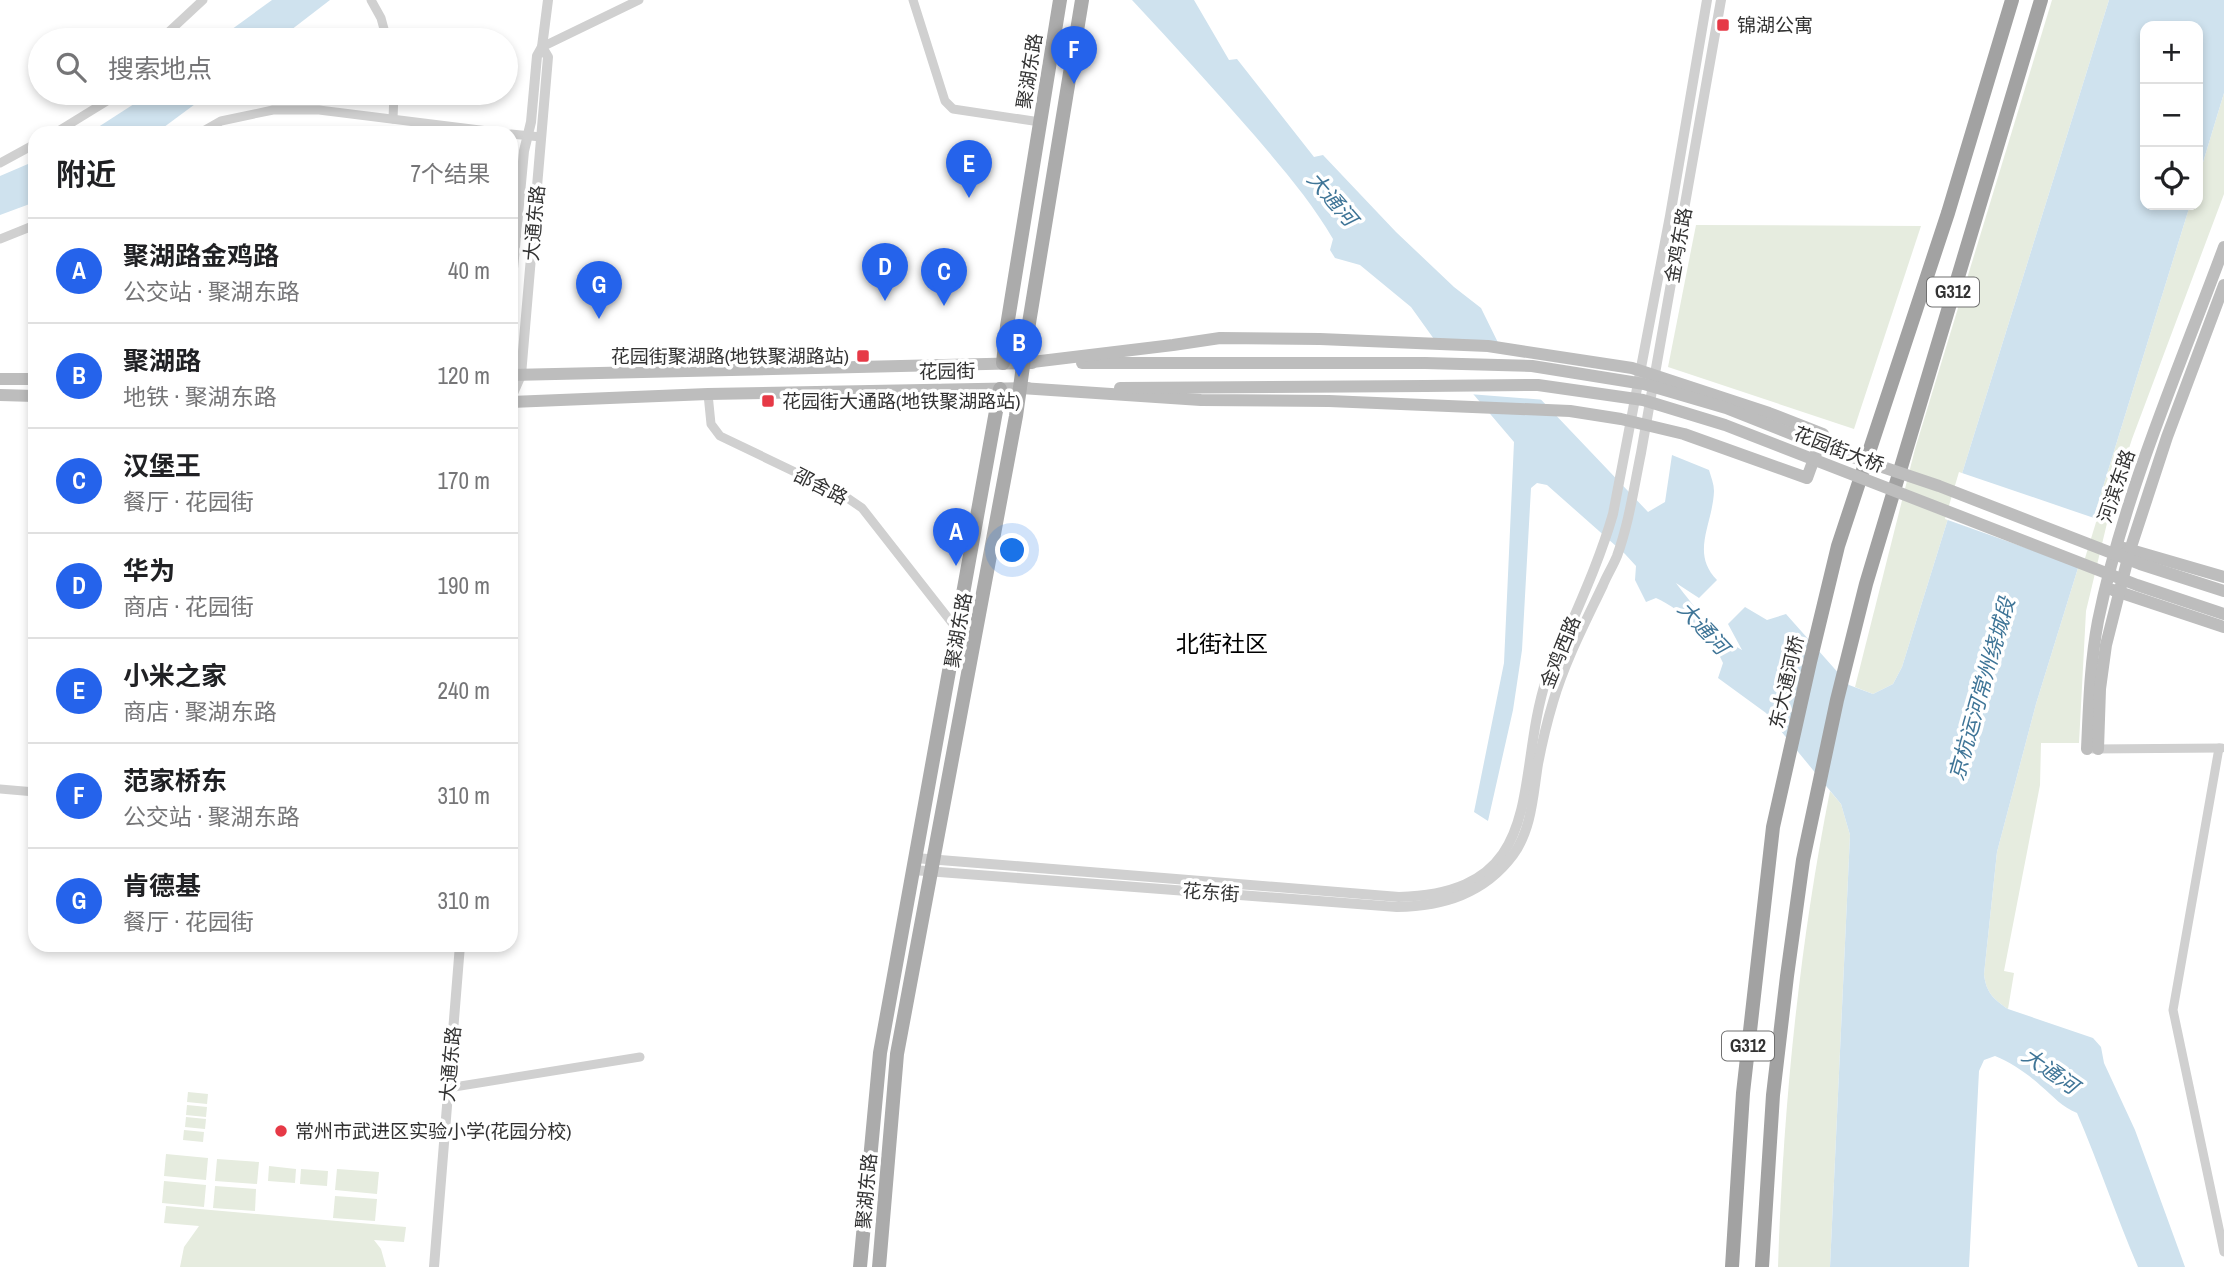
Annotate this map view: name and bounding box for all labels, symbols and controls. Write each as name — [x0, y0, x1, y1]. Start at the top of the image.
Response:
place label: 锦湖公寓 — [1737, 12, 1813, 38]
marker: 锦湖公寓 — [1715, 17, 1731, 33]
map controls — [2140, 21, 2203, 210]
button: + — [2140, 21, 2203, 84]
pin: F — [1051, 26, 1097, 84]
search box — [28, 28, 518, 105]
street label: 聚湖东路 — [1010, 31, 1048, 111]
icon: search — [52, 48, 90, 86]
text: 搜索地点 — [108, 51, 212, 86]
button: − — [2140, 84, 2203, 147]
pin: E — [946, 140, 992, 198]
button: locate — [2140, 147, 2203, 210]
text: 附近 — [56, 154, 116, 194]
text: 7个结果 — [411, 158, 490, 189]
water label: 大通河 — [1301, 165, 1367, 235]
street label: 大通东路 — [518, 184, 550, 262]
street label: 金鸡东路 — [1659, 205, 1697, 285]
text: 聚湖路金鸡路 — [123, 238, 279, 273]
pin: D — [862, 243, 908, 301]
pin: C — [921, 248, 967, 306]
text: A — [72, 255, 86, 286]
text: 40 m — [448, 255, 490, 286]
pin: G — [576, 261, 622, 319]
text: 公交站 · 聚湖东路 — [123, 276, 300, 307]
road number: G312 — [1927, 278, 1979, 306]
pin: B — [996, 319, 1042, 377]
text: 聚湖路 — [123, 343, 201, 378]
place label: 花园街聚湖路(地铁聚湖路站) — [611, 343, 849, 369]
marker: 花园街聚湖路(地铁聚湖路站) — [855, 348, 871, 364]
street label: 花园街 — [918, 358, 976, 384]
text: B — [72, 360, 86, 391]
text: 120 m — [438, 360, 490, 391]
text: 地铁 · 聚湖东路 — [123, 381, 277, 412]
place label: 花园街大通路(地铁聚湖路站) — [782, 388, 1020, 414]
marker: 花园街大通路(地铁聚湖路站) — [760, 393, 776, 409]
street label: 花园街大桥 — [1790, 420, 1888, 478]
street label: 河滨东路 — [2091, 446, 2141, 526]
text: 汉堡王 — [123, 448, 201, 483]
street label: 邵舍路 — [790, 461, 852, 511]
text: C — [72, 465, 86, 496]
text: 170 m — [438, 465, 490, 496]
text: 餐厅 · 花园街 — [123, 486, 254, 517]
pin: A — [933, 508, 979, 566]
your location — [995, 533, 1029, 567]
text: 华为 — [123, 553, 175, 588]
text: D — [72, 570, 86, 601]
text: 190 m — [438, 570, 490, 601]
street label: 聚湖东路 — [939, 590, 977, 670]
text: 商店 · 花园街 — [123, 591, 254, 622]
water label: 京杭运河常州绕城段 — [1942, 592, 2022, 784]
water label: 大通河 — [1671, 595, 1738, 664]
street label: 金鸡西路 — [1534, 612, 1586, 692]
district label: 北街社区 — [1176, 628, 1268, 659]
street label: 东大通河桥 — [1763, 633, 1809, 731]
text: 小米之家 — [123, 658, 227, 693]
text: E — [73, 675, 85, 706]
text: 240 m — [438, 675, 490, 706]
text: 商店 · 聚湖东路 — [123, 696, 277, 727]
text: 范家桥东 — [123, 763, 227, 798]
text: F — [73, 780, 85, 811]
text: 310 m — [438, 780, 490, 811]
text: 公交站 · 聚湖东路 — [123, 801, 300, 832]
text: 肯德基 — [123, 868, 201, 903]
street label: 花东街 — [1182, 877, 1240, 907]
text: G — [72, 885, 86, 916]
text: 310 m — [438, 885, 490, 916]
text: 餐厅 · 花园街 — [123, 906, 254, 937]
street label: 大通东路 — [434, 1025, 466, 1103]
road number: G312 — [1722, 1031, 1774, 1060]
water label: 大通河 — [2016, 1041, 2088, 1103]
place label: 常州市武进区实验小学(花园分校) — [295, 1118, 571, 1144]
marker: 常州市武进区实验小学(花园分校) — [273, 1123, 289, 1139]
street label: 聚湖东路 — [850, 1152, 882, 1230]

